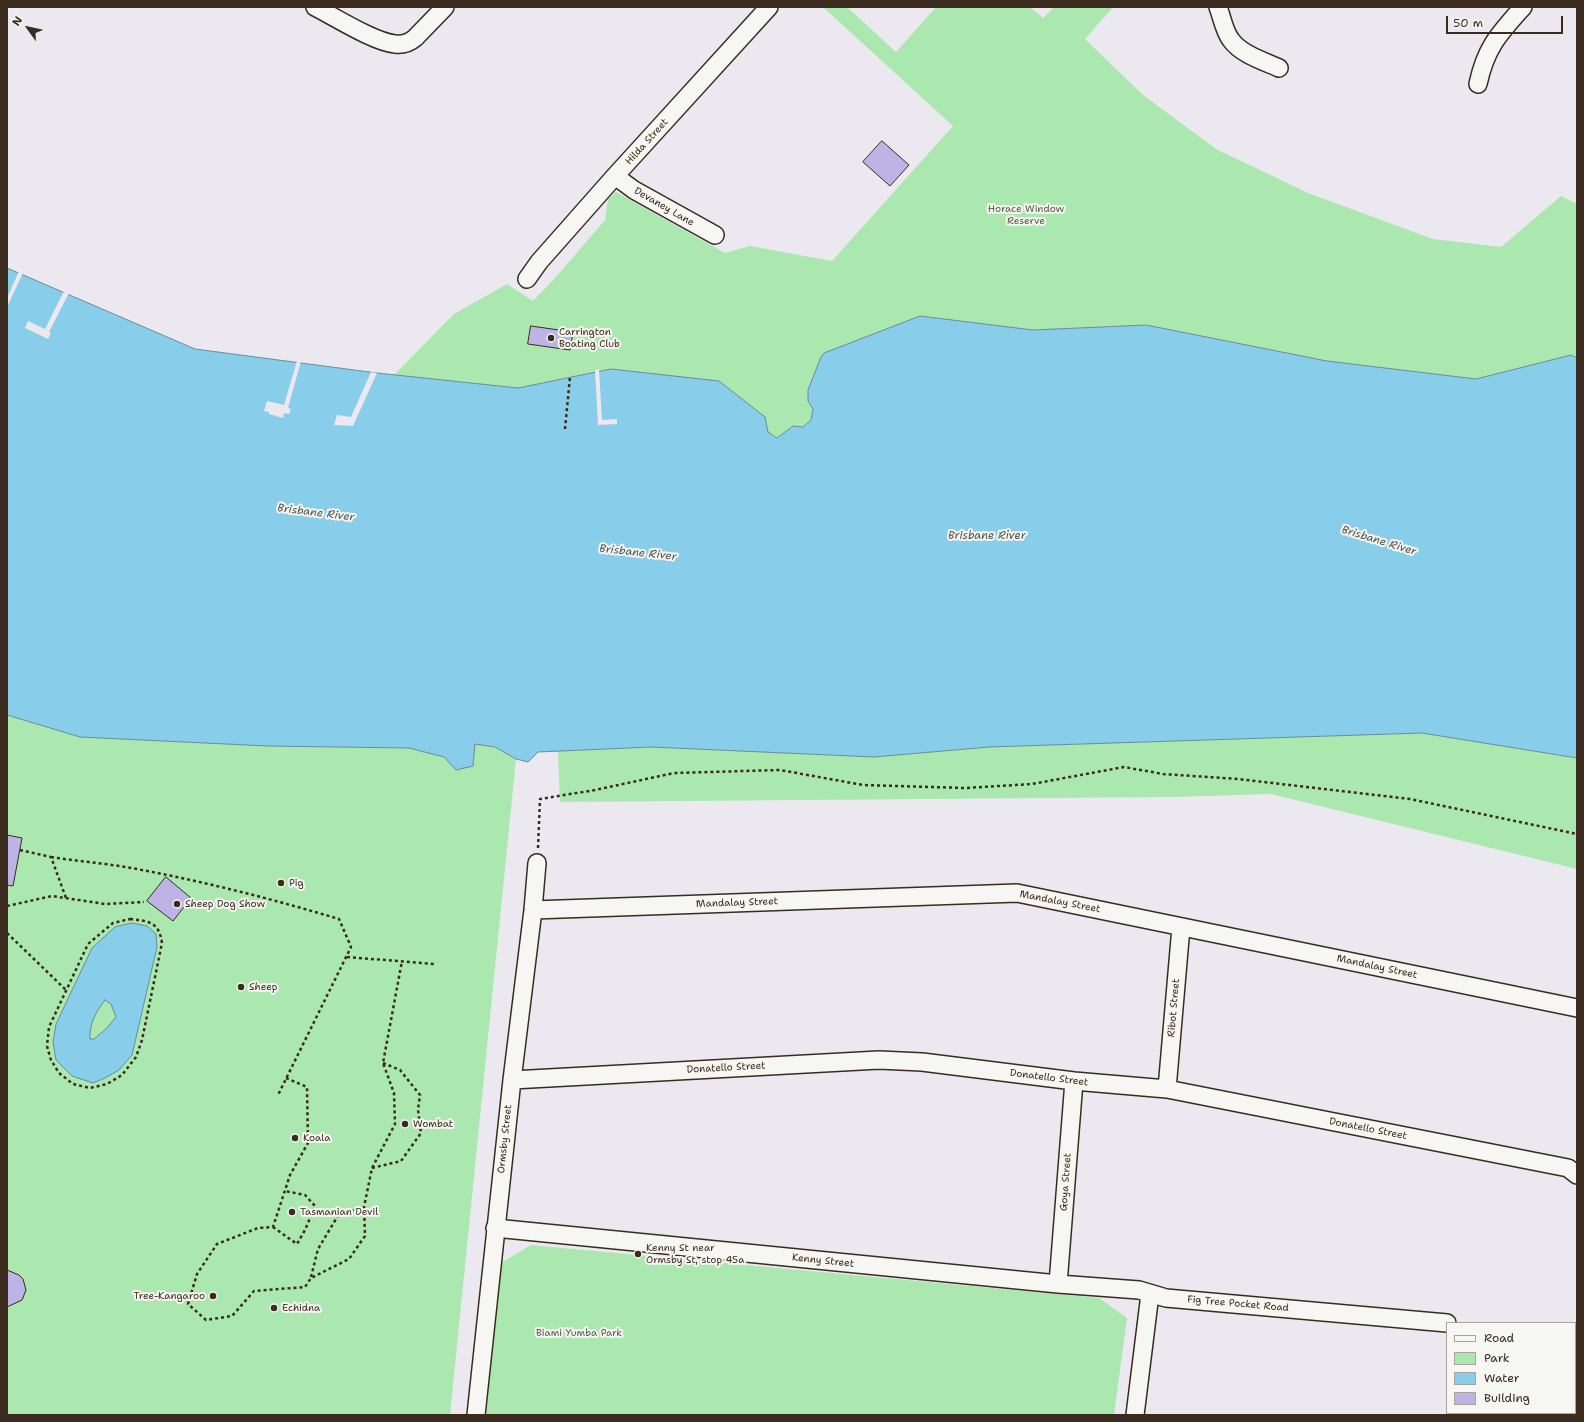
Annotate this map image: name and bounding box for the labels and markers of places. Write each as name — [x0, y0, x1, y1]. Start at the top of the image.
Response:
place label: Carrington Boating Club — [559, 326, 620, 350]
marker: Carrington Boating Club — [546, 333, 556, 343]
place label: Pig — [289, 877, 304, 889]
marker: Pig — [276, 878, 286, 888]
place label: Sheep Dog Show — [185, 898, 265, 910]
marker: Sheep Dog Show — [172, 899, 182, 909]
place label: Sheep — [249, 981, 277, 993]
marker: Sheep — [236, 982, 246, 992]
place label: Wombat — [413, 1118, 453, 1130]
marker: Wombat — [400, 1119, 410, 1129]
place label: Koala — [303, 1132, 330, 1144]
marker: Koala — [290, 1133, 300, 1143]
place label: Tasmanian Devil — [300, 1206, 378, 1218]
marker: Tasmanian Devil — [287, 1207, 297, 1217]
place label: Kenny St near Ormsby St, stop 45a — [646, 1242, 744, 1266]
marker: Kenny St near Ormsby St, stop 45a — [633, 1249, 643, 1259]
place label: Tree-Kangaroo — [133, 1290, 205, 1302]
marker: Tree-Kangaroo — [208, 1291, 218, 1301]
place label: Echidna — [282, 1302, 320, 1314]
marker: Echidna — [269, 1303, 279, 1313]

